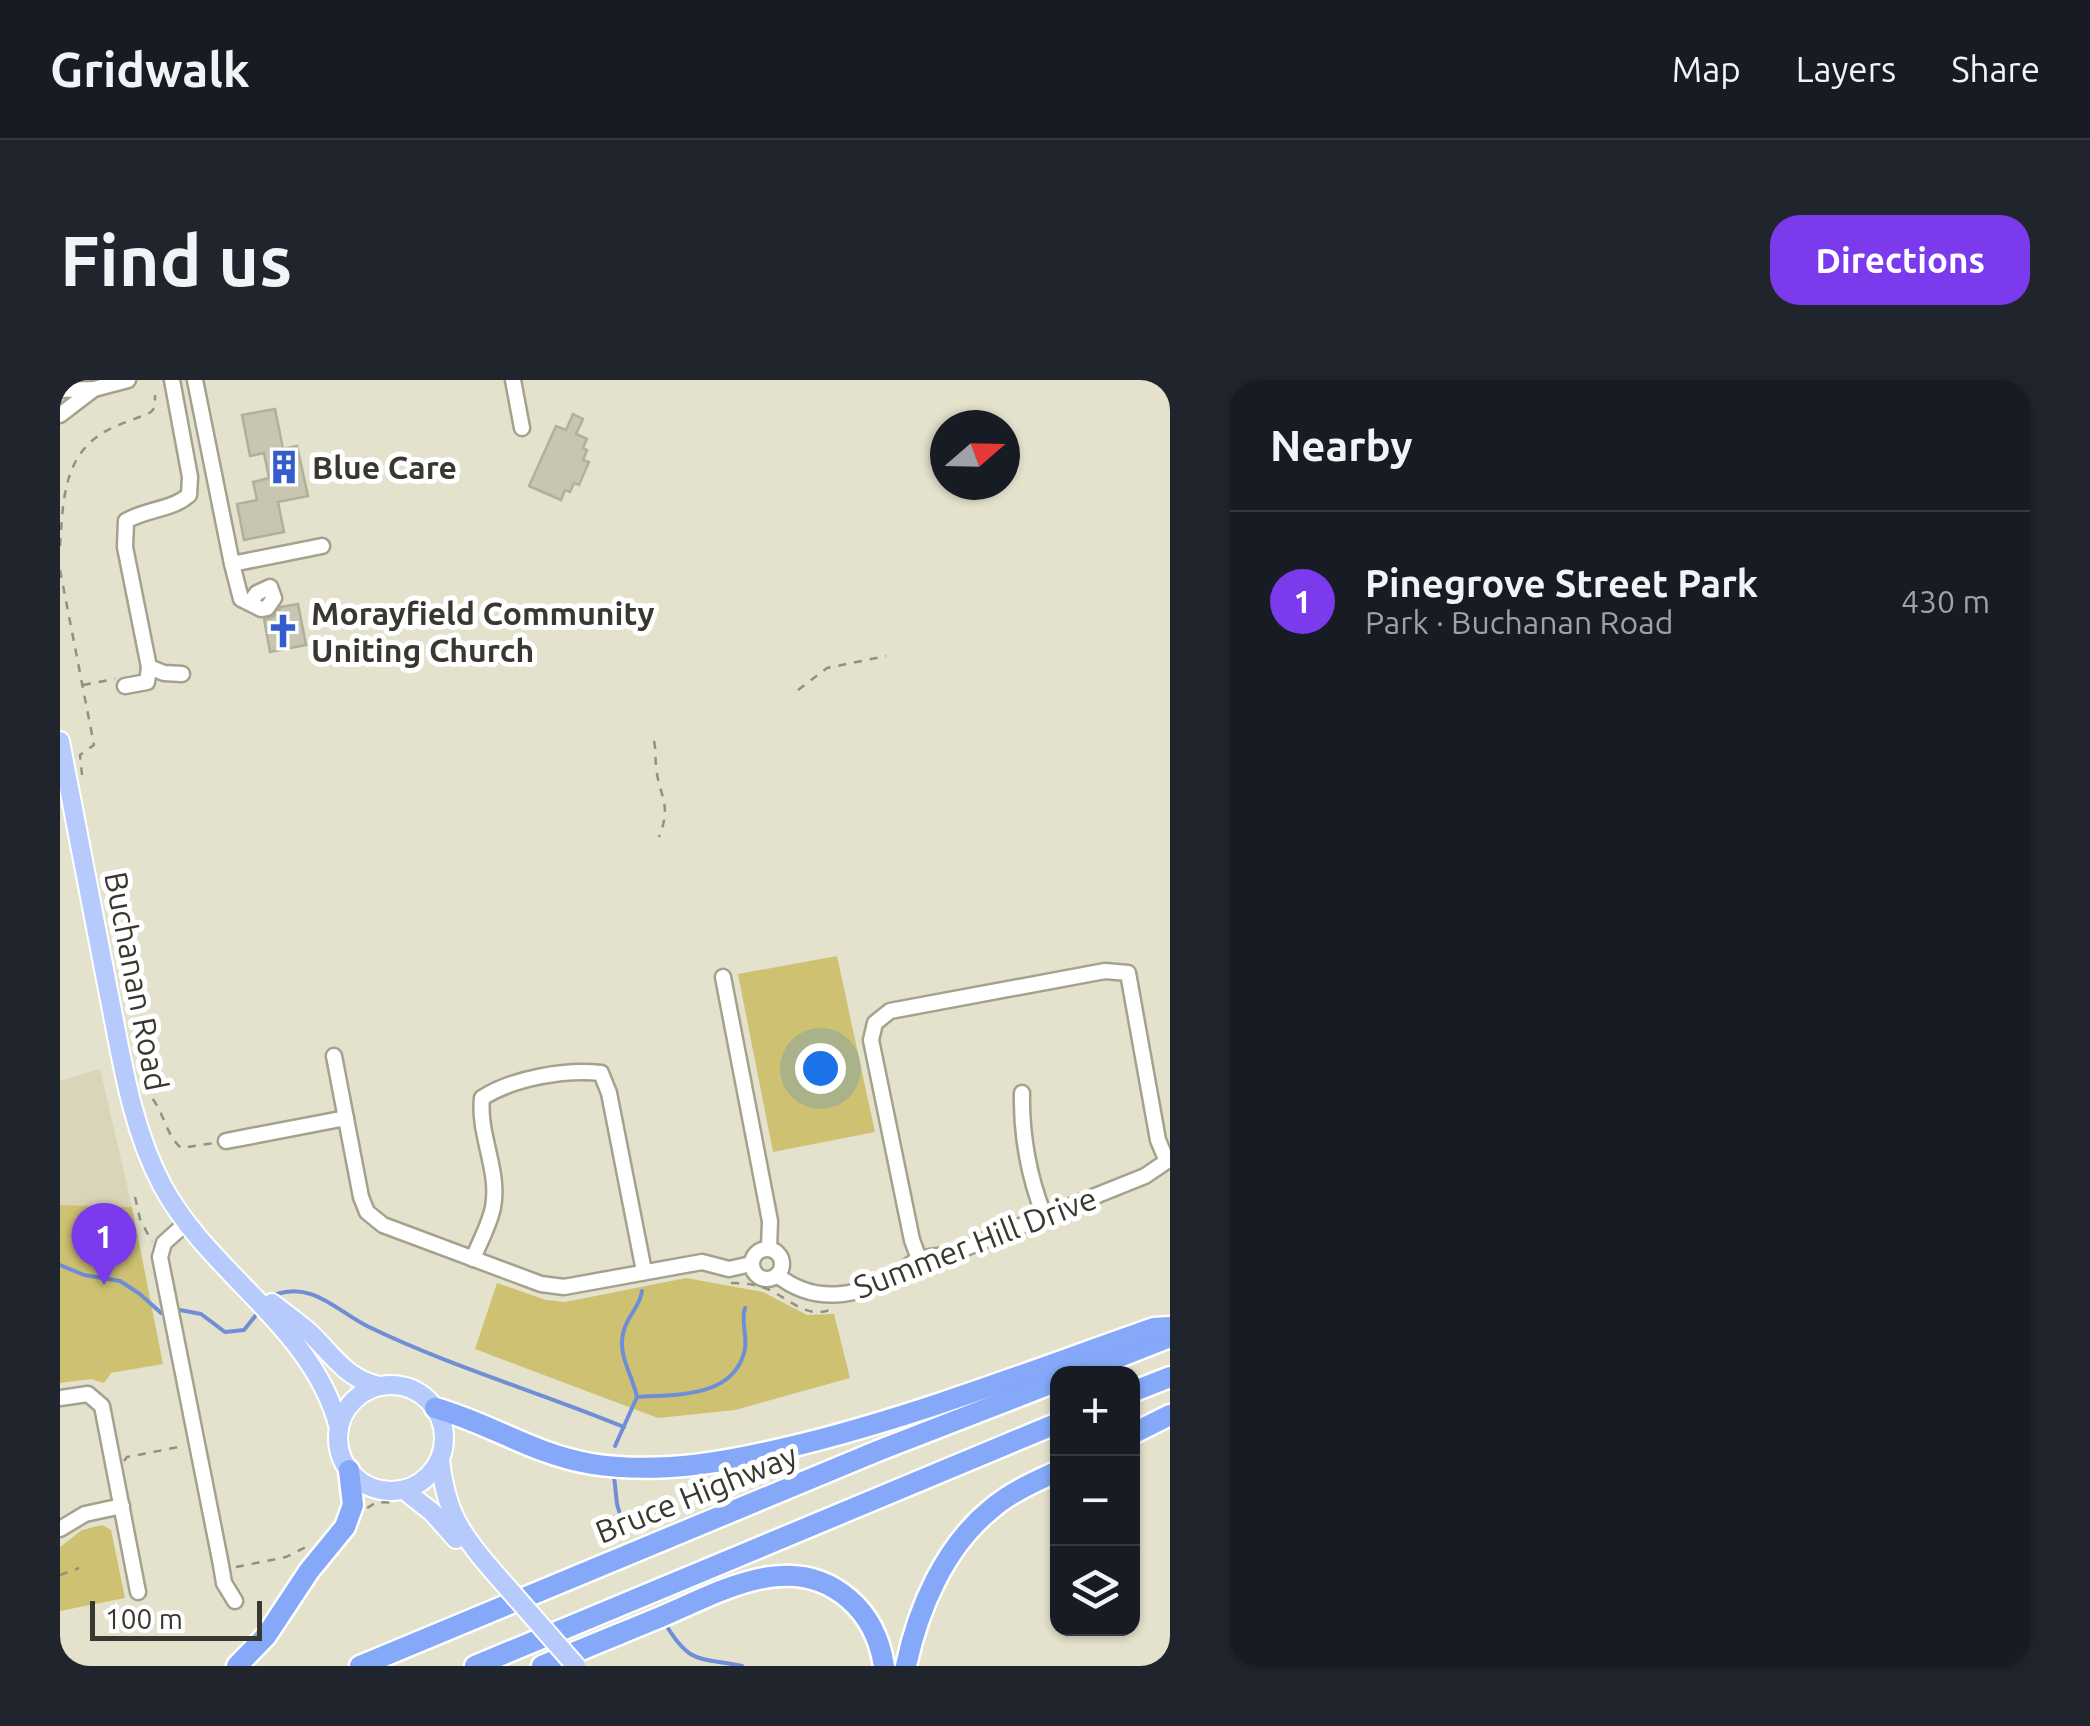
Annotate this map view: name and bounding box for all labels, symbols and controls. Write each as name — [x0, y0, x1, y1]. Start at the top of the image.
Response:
text: Gridwalk — [50, 42, 250, 96]
text: Map — [1672, 49, 1741, 89]
text: Layers — [1796, 49, 1896, 89]
text: Share — [1951, 49, 2040, 89]
button: Directions — [1770, 215, 2030, 305]
text: Find us — [60, 221, 292, 299]
north arrow — [930, 410, 1020, 500]
text: Nearby — [1270, 422, 1413, 469]
building icon: Blue Care — [265, 448, 303, 486]
place label: Blue Care — [312, 449, 457, 485]
text: Pinegrove Street Park — [1365, 562, 1758, 604]
text: 1 — [1293, 583, 1312, 619]
text: 430 m — [1901, 583, 1990, 619]
place label: Morayfield Community Uniting Church — [311, 595, 655, 668]
text: Park · Buchanan Road — [1365, 604, 1673, 640]
church icon: Morayfield Community Uniting Church — [264, 612, 302, 650]
street label: Buchanan Road — [98, 868, 176, 1094]
your location — [795, 1043, 846, 1094]
street label: Summer Hill Drive — [848, 1179, 1102, 1305]
pin: 1 — [72, 1202, 136, 1285]
map controls — [1050, 1366, 1140, 1636]
button: + — [1050, 1366, 1140, 1456]
street label: Bruce Highway — [590, 1436, 802, 1550]
button: − — [1050, 1456, 1140, 1546]
button: layers — [1050, 1546, 1140, 1636]
scale bar — [90, 1596, 262, 1640]
text: 100 m — [105, 1603, 183, 1634]

